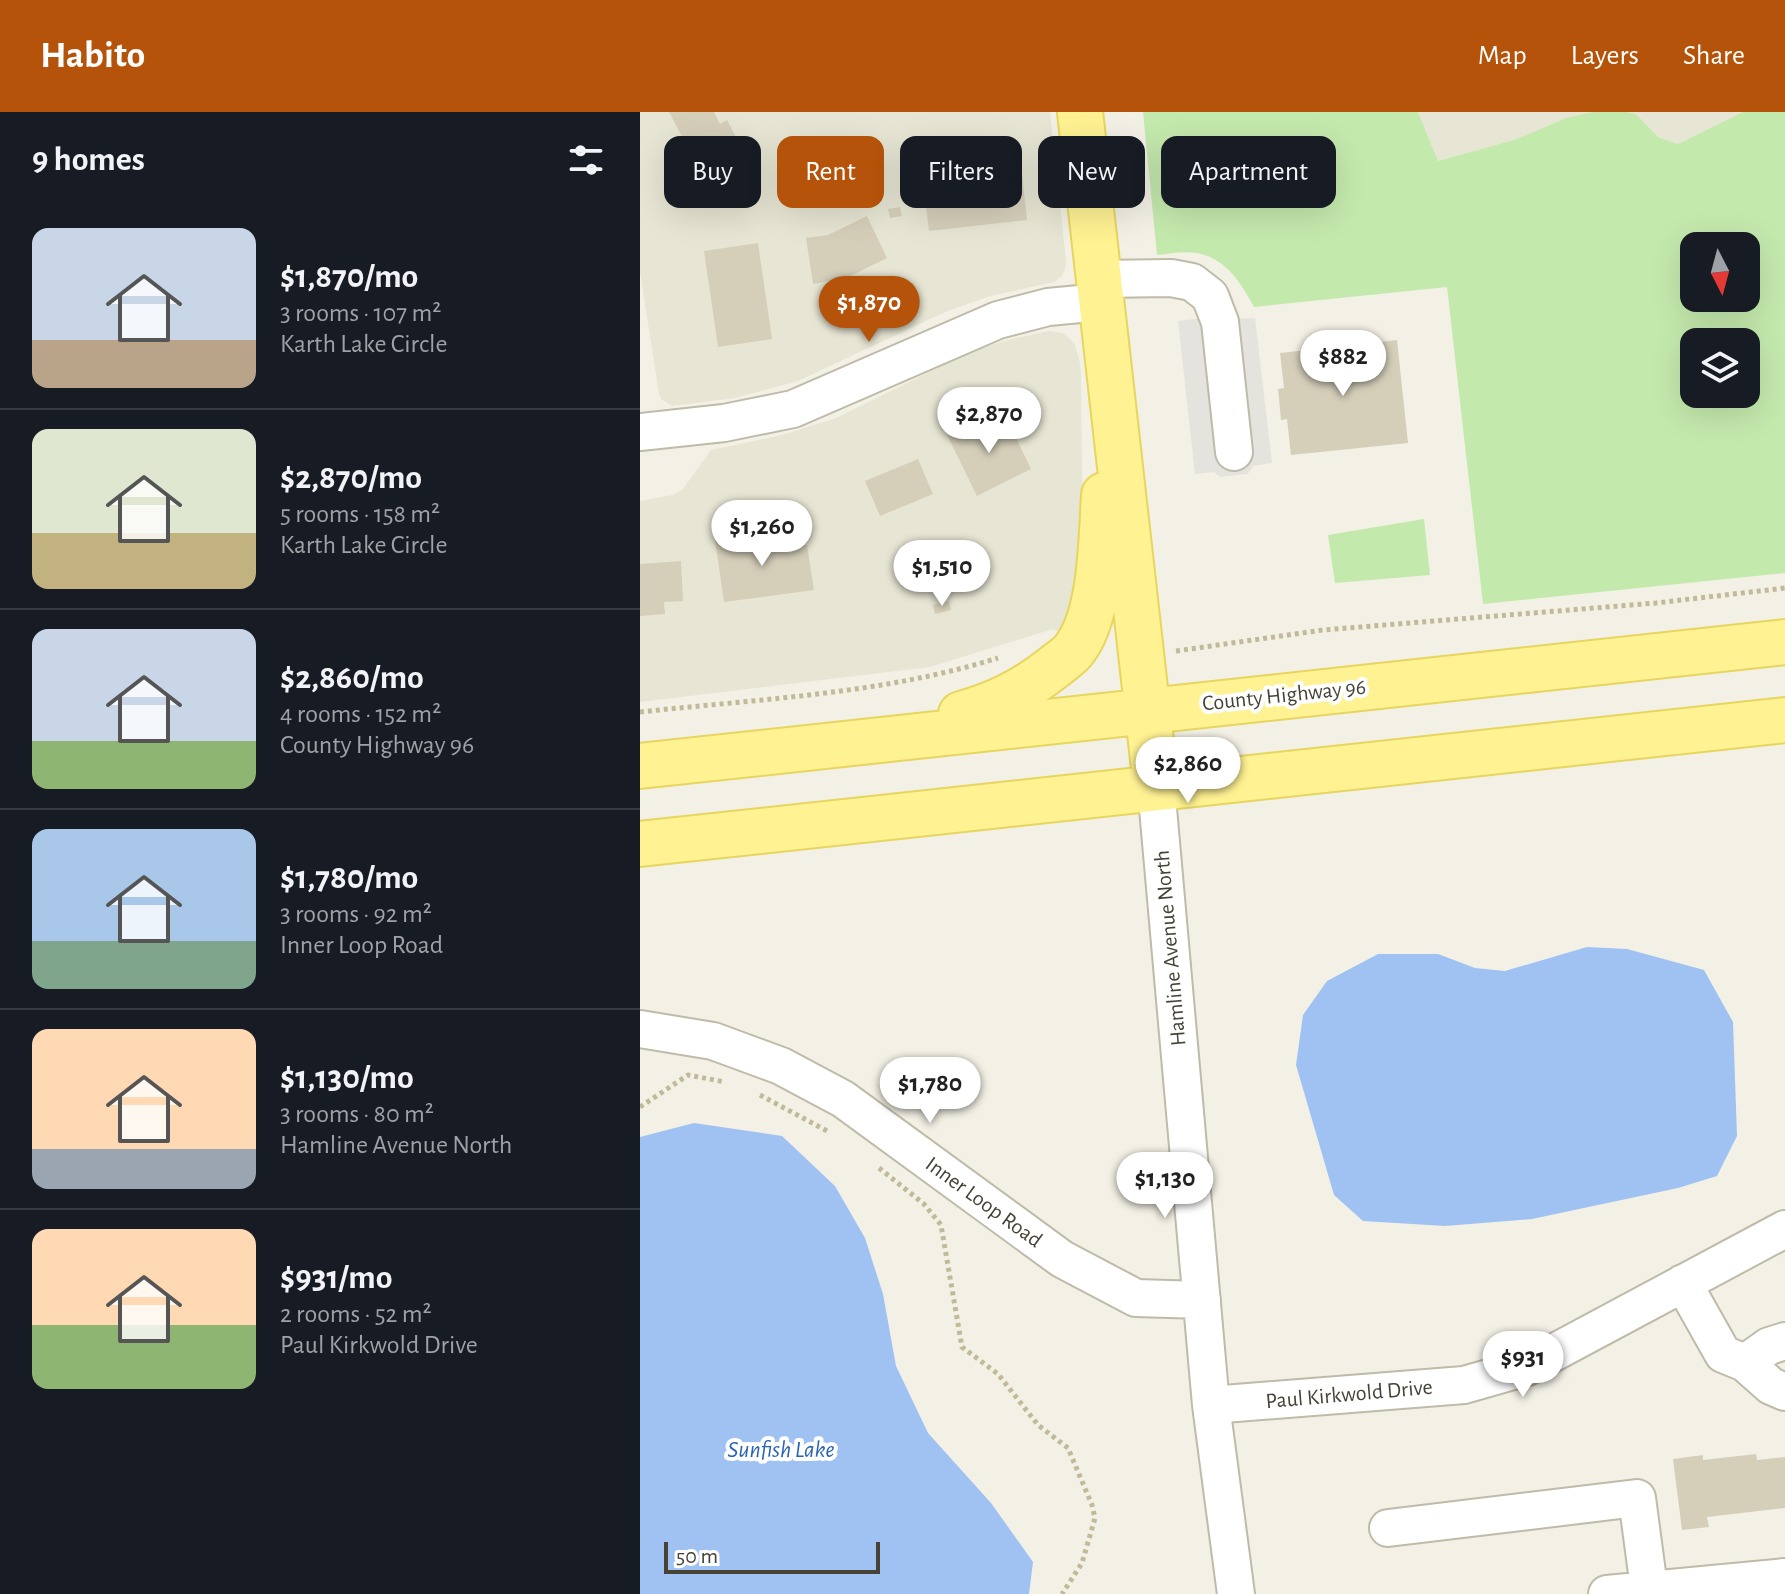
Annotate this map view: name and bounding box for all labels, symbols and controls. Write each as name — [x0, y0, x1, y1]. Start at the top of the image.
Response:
text: Habito — [40, 37, 145, 75]
text: Map — [1478, 42, 1527, 70]
text: Layers — [1571, 42, 1639, 70]
text: Share — [1683, 42, 1745, 70]
chip: Buy — [664, 136, 761, 208]
chip: Rent — [777, 136, 884, 208]
chip: Filters — [900, 136, 1022, 208]
chip: New — [1038, 136, 1145, 208]
chip: Apartment — [1161, 136, 1336, 208]
icon: filters — [564, 138, 608, 182]
text: 9 homes — [32, 143, 145, 177]
north arrow — [1680, 232, 1760, 312]
map controls — [1680, 232, 1760, 408]
icon: home — [96, 260, 192, 356]
text: $1,870/mo — [280, 260, 418, 294]
pin: $1,870 — [804, 276, 934, 344]
text: $1,870 — [837, 289, 901, 315]
text: 3 rooms · 107 m² — [280, 300, 441, 326]
button: layers — [1680, 328, 1760, 408]
pin: $882 — [1296, 330, 1390, 398]
text: Karth Lake Circle — [280, 331, 447, 357]
text: $882 — [1318, 343, 1368, 369]
pin: $2,870 — [924, 387, 1054, 455]
text: $2,870 — [955, 400, 1023, 426]
icon: home — [96, 461, 192, 557]
text: $2,870/mo — [280, 461, 422, 495]
pin: $1,260 — [697, 500, 827, 568]
text: 5 rooms · 158 m² — [280, 501, 440, 527]
text: $1,260 — [729, 513, 795, 539]
text: Karth Lake Circle — [280, 532, 447, 558]
pin: $1,510 — [877, 540, 1007, 608]
text: $1,510 — [911, 553, 973, 579]
icon: home — [96, 661, 192, 757]
text: $2,860/mo — [280, 661, 424, 695]
street label: County Highway 96 — [1201, 675, 1367, 715]
text: 4 rooms · 152 m² — [280, 701, 441, 727]
text: County Highway 96 — [280, 732, 474, 758]
pin: $2,860 — [1123, 737, 1253, 805]
text: $2,860 — [1154, 750, 1222, 776]
street label: Hamline Avenue North — [1150, 849, 1190, 1047]
icon: home — [96, 861, 192, 957]
text: $1,780/mo — [280, 861, 418, 895]
text: 3 rooms · 92 m² — [280, 901, 432, 927]
text: Inner Loop Road — [280, 932, 443, 958]
pin: $1,780 — [865, 1057, 995, 1125]
icon: home — [96, 1061, 192, 1157]
text: $1,130/mo — [280, 1061, 414, 1095]
text: $1,780 — [898, 1070, 962, 1096]
text: 3 rooms · 80 m² — [280, 1101, 434, 1127]
text: Hamline Avenue North — [280, 1132, 512, 1158]
pin: $1,130 — [1100, 1152, 1230, 1220]
street label: Inner Loop Road — [922, 1153, 1046, 1251]
text: $1,130 — [1134, 1165, 1196, 1191]
icon: home — [96, 1261, 192, 1357]
text: $931/mo — [280, 1261, 393, 1295]
text: 2 rooms · 52 m² — [280, 1301, 432, 1327]
pin: $931 — [1476, 1331, 1570, 1399]
text: Paul Kirkwold Drive — [280, 1332, 478, 1358]
text: $931 — [1501, 1344, 1545, 1370]
street label: Paul Kirkwold Drive — [1265, 1376, 1433, 1412]
water label: Sunfish Lake — [727, 1438, 835, 1462]
scale bar — [664, 1538, 880, 1574]
text: 50 m — [676, 1545, 718, 1567]

